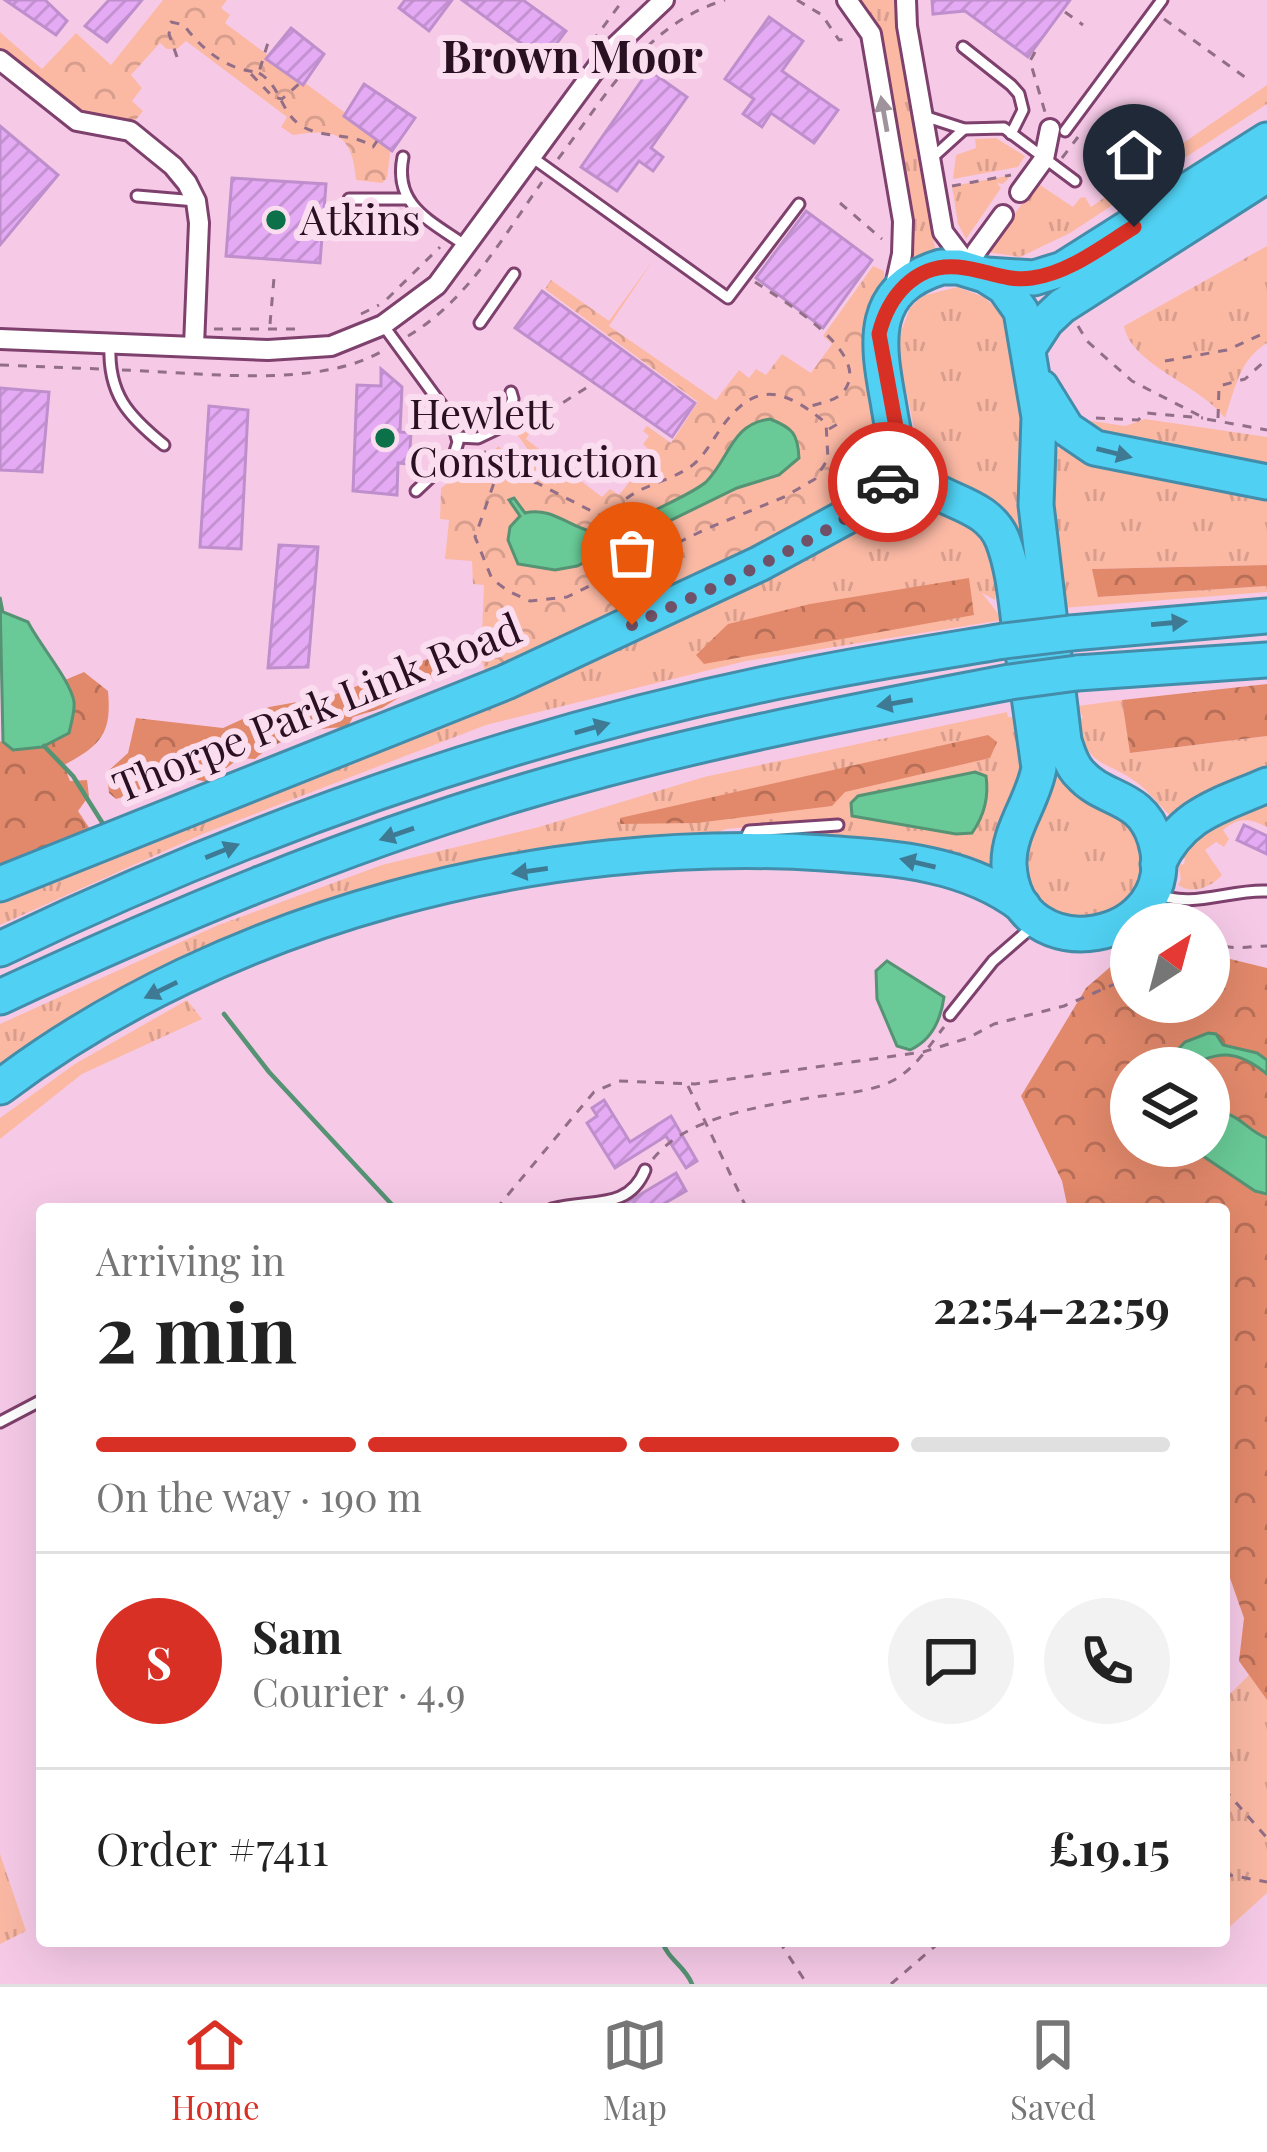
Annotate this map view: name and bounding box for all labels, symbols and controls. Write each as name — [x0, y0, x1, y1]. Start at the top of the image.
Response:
district label: Brown Moor — [441, 24, 703, 84]
one-way arrow — [874, 95, 893, 133]
pin — [1083, 104, 1185, 227]
icon: home — [1101, 122, 1167, 188]
place label: Atkins — [299, 190, 421, 246]
marker: Atkins — [263, 207, 289, 233]
place label: Hewlett Construction — [409, 384, 658, 488]
courier — [828, 422, 948, 542]
marker: Hewlett Construction — [372, 425, 398, 451]
one-way arrow — [1095, 444, 1132, 463]
icon: car — [855, 449, 921, 515]
pin — [581, 502, 683, 625]
icon: bag — [599, 520, 665, 586]
street label: Thorpe Park Link Road — [104, 599, 528, 814]
one-way arrow — [1151, 613, 1188, 632]
one-way arrow — [876, 695, 914, 713]
one-way arrow — [574, 717, 611, 736]
one-way arrow — [379, 826, 415, 844]
one-way arrow — [205, 841, 241, 860]
one-way arrow — [898, 852, 936, 871]
one-way arrow — [511, 862, 548, 881]
north arrow — [1110, 903, 1230, 1023]
map controls — [1110, 903, 1230, 1167]
one-way arrow — [143, 980, 178, 1000]
button: layers — [1110, 1047, 1230, 1167]
text: Arriving in — [96, 1234, 285, 1286]
text: 22:54–22:59 — [933, 1275, 1170, 1335]
text: 2 min — [96, 1279, 297, 1383]
text: On the way · 190 m — [96, 1470, 422, 1522]
button: chat — [888, 1598, 1014, 1724]
button: phone — [1044, 1598, 1170, 1724]
text: Sam — [252, 1605, 342, 1665]
text: S — [146, 1631, 172, 1691]
text: Courier · 4.9 — [252, 1665, 466, 1717]
text: Order #7411 — [96, 1817, 329, 1877]
text: £19.15 — [1049, 1817, 1170, 1877]
tab: Home — [171, 2012, 260, 2128]
tab: Map — [602, 2012, 668, 2128]
tab: Saved — [1010, 2012, 1096, 2128]

